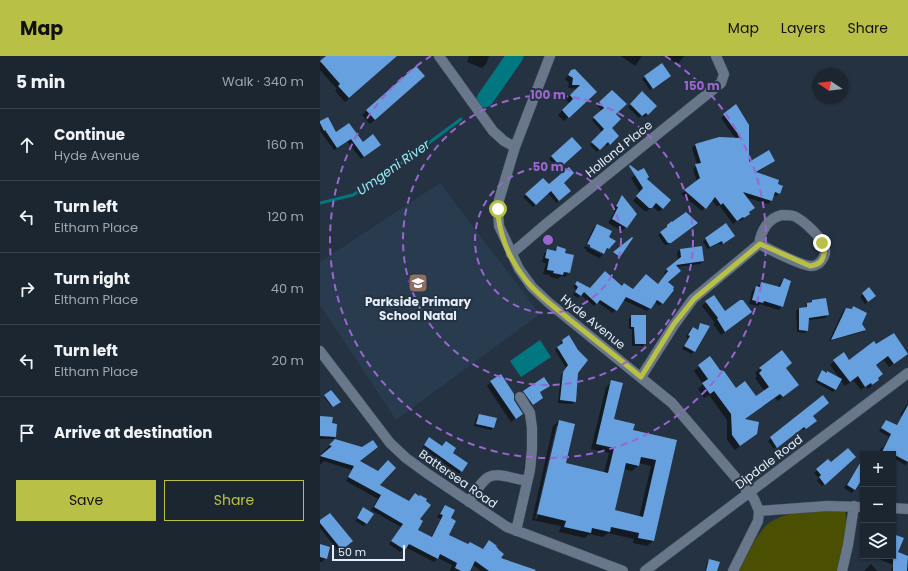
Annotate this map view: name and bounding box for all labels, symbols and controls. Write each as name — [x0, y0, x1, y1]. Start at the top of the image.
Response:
text: Map — [20, 15, 63, 42]
text: Map — [728, 18, 759, 38]
text: Layers — [781, 18, 825, 38]
text: Share — [847, 18, 888, 38]
north arrow — [812, 68, 848, 104]
text: 5 min — [16, 70, 65, 94]
text: Walk · 340 m — [222, 72, 304, 91]
text: 150 m — [684, 77, 720, 94]
text: 100 m — [530, 86, 566, 103]
street label: Holland Place — [582, 116, 656, 181]
text: Continue — [54, 124, 125, 145]
icon: ahead — [16, 134, 38, 156]
water label: Umgeni River — [353, 134, 435, 200]
text: 160 m — [267, 135, 304, 154]
text: Hyde Avenue — [54, 146, 139, 165]
text: 50 m — [533, 158, 564, 175]
text: Turn left — [54, 196, 118, 217]
route start — [489, 200, 507, 218]
icon: left — [16, 206, 38, 228]
text: 120 m — [267, 207, 304, 226]
text: Eltham Place — [54, 218, 138, 237]
centre of rings — [541, 233, 555, 247]
route end — [813, 234, 831, 252]
text: Turn right — [54, 268, 130, 289]
school or university icon: Parkside Primary School Natal — [407, 272, 429, 294]
icon: right — [16, 278, 38, 300]
text: 40 m — [271, 279, 304, 298]
text: Eltham Place — [54, 290, 138, 309]
street label: Hyde Avenue — [557, 290, 629, 353]
place label: Parkside Primary School Natal — [365, 293, 472, 324]
text: Turn left — [54, 340, 118, 361]
icon: left — [16, 350, 38, 372]
text: 20 m — [271, 351, 304, 370]
text: Eltham Place — [54, 362, 138, 381]
icon: arrive — [16, 422, 38, 444]
text: Arrive at destination — [54, 422, 212, 443]
street label: Dipdale Road — [731, 431, 806, 493]
street label: Battersea Road — [416, 445, 501, 512]
map controls — [860, 451, 896, 559]
button: + — [860, 451, 896, 487]
button: Save — [16, 480, 156, 521]
button: Share — [164, 480, 304, 521]
button: − — [860, 487, 896, 523]
button: layers — [860, 523, 896, 559]
scale bar — [332, 543, 405, 562]
text: 50 m — [338, 544, 366, 560]

